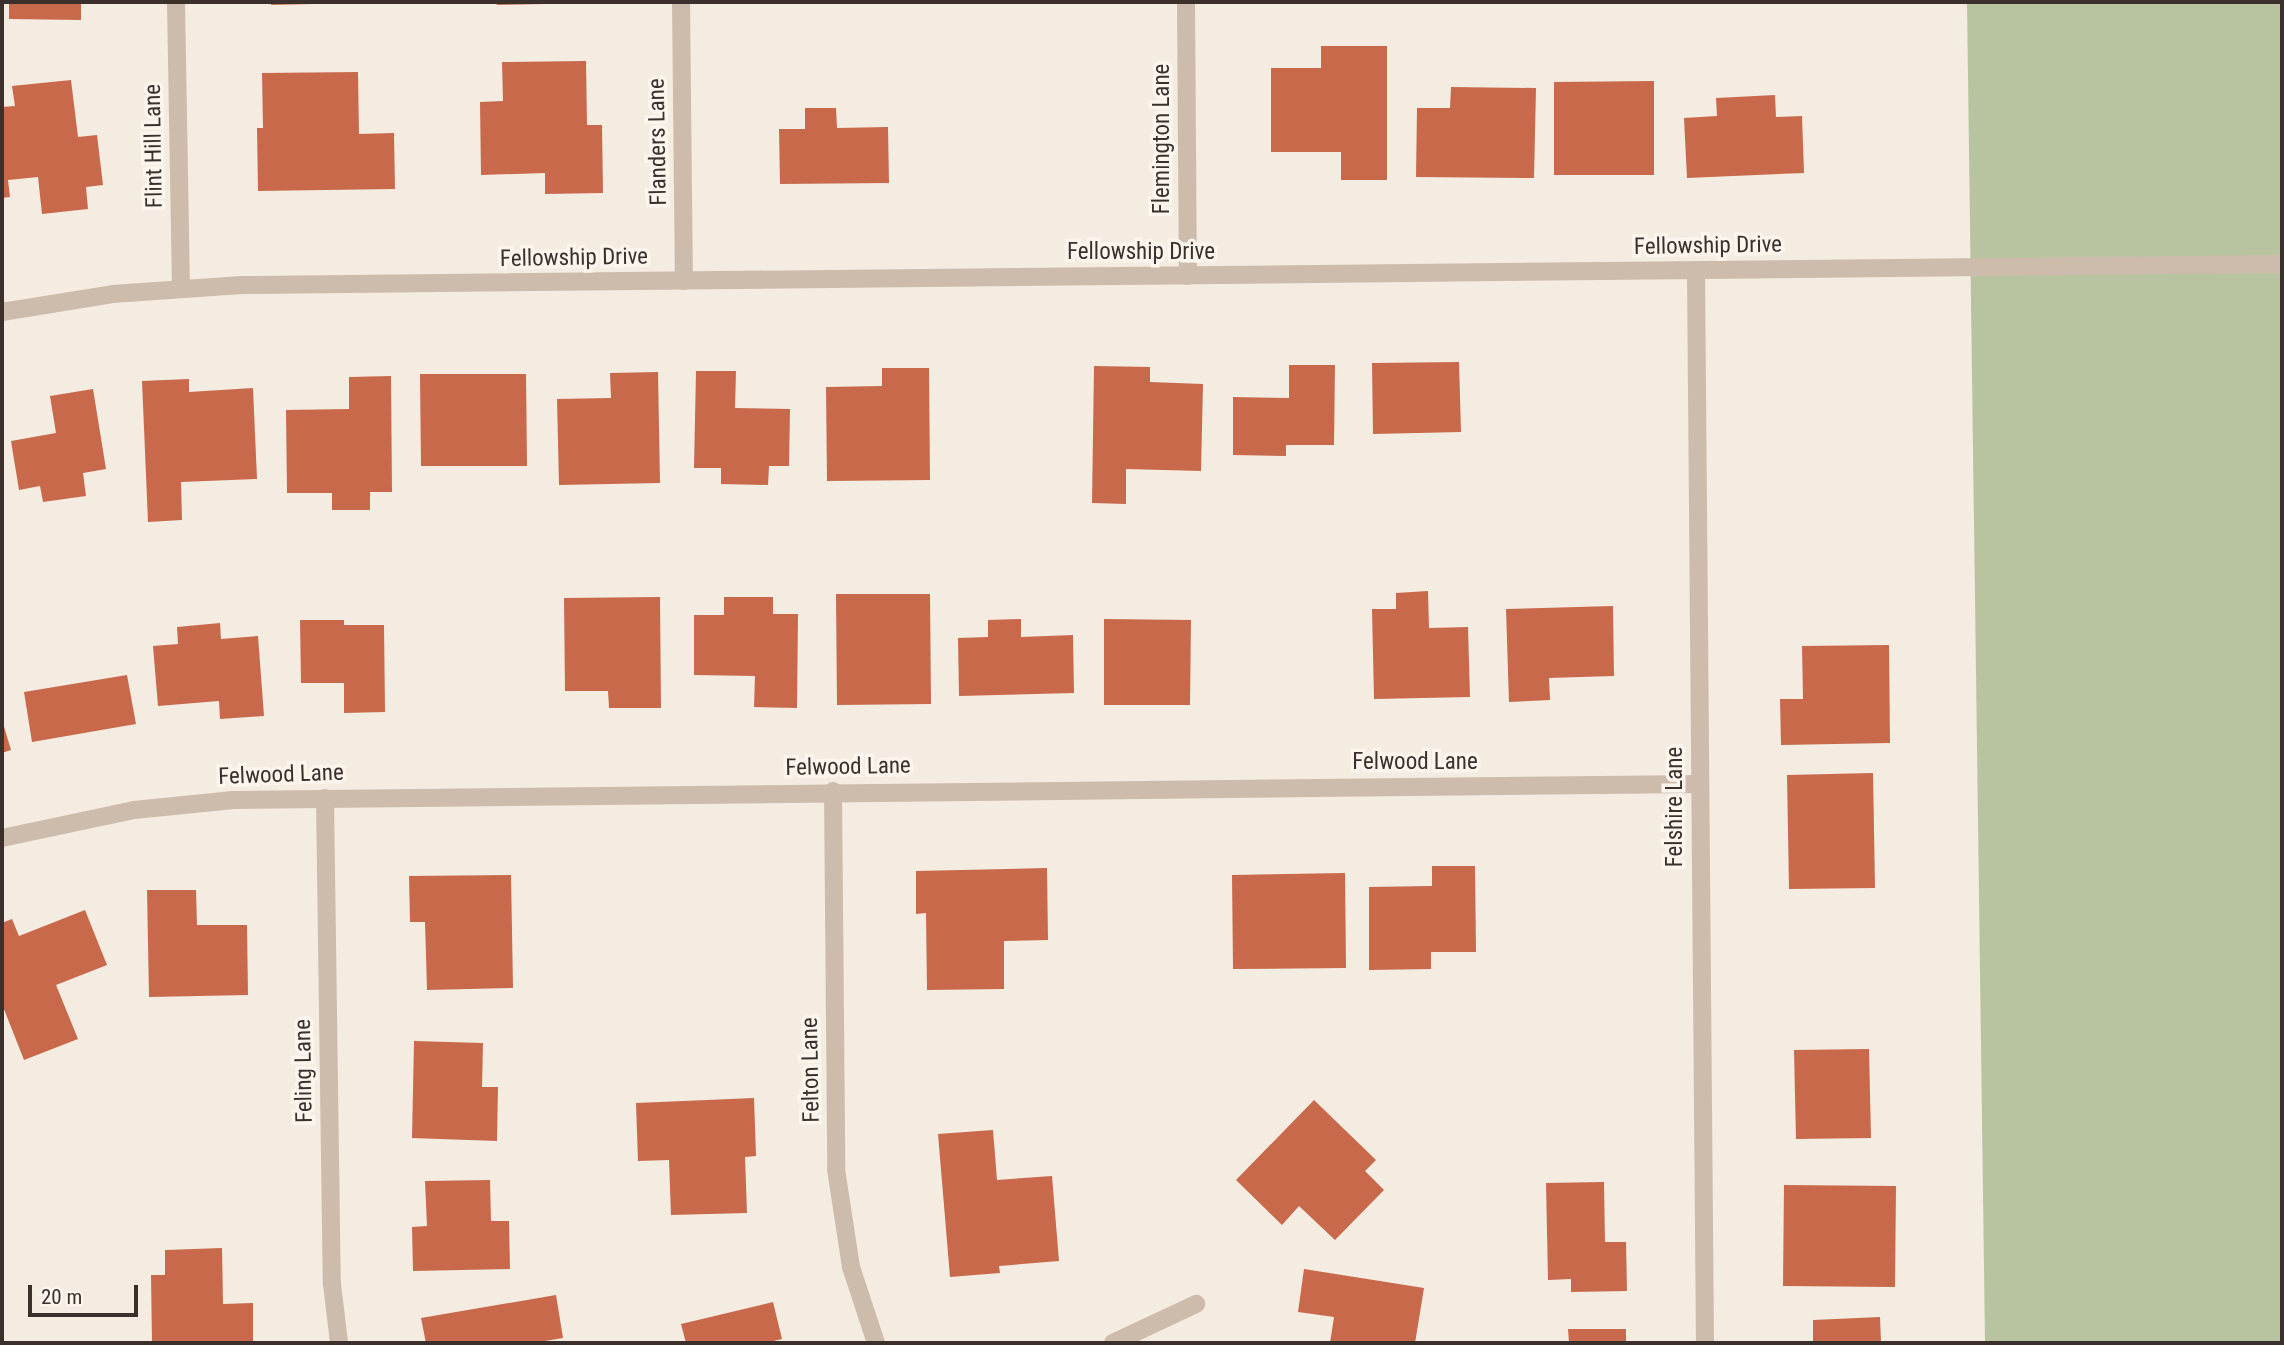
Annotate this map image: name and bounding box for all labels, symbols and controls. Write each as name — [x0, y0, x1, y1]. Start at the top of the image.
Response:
street label: Flemington Lane — [1148, 64, 1176, 214]
street label: Flanders Lane — [643, 78, 673, 206]
street label: Flint Hill Lane — [139, 84, 169, 208]
street label: Fellowship Drive — [1634, 231, 1782, 261]
street label: Fellowship Drive — [1067, 238, 1215, 266]
street label: Fellowship Drive — [500, 243, 648, 273]
street label: Felshire Lane — [1661, 747, 1689, 867]
street label: Felwood Lane — [1352, 748, 1478, 776]
street label: Felwood Lane — [785, 752, 911, 782]
street label: Felwood Lane — [218, 759, 344, 791]
street label: Felton Lane — [796, 1017, 826, 1123]
street label: Feling Lane — [289, 1019, 319, 1123]
scale bar — [32, 1272, 142, 1316]
text: 20 m — [41, 1285, 82, 1309]

